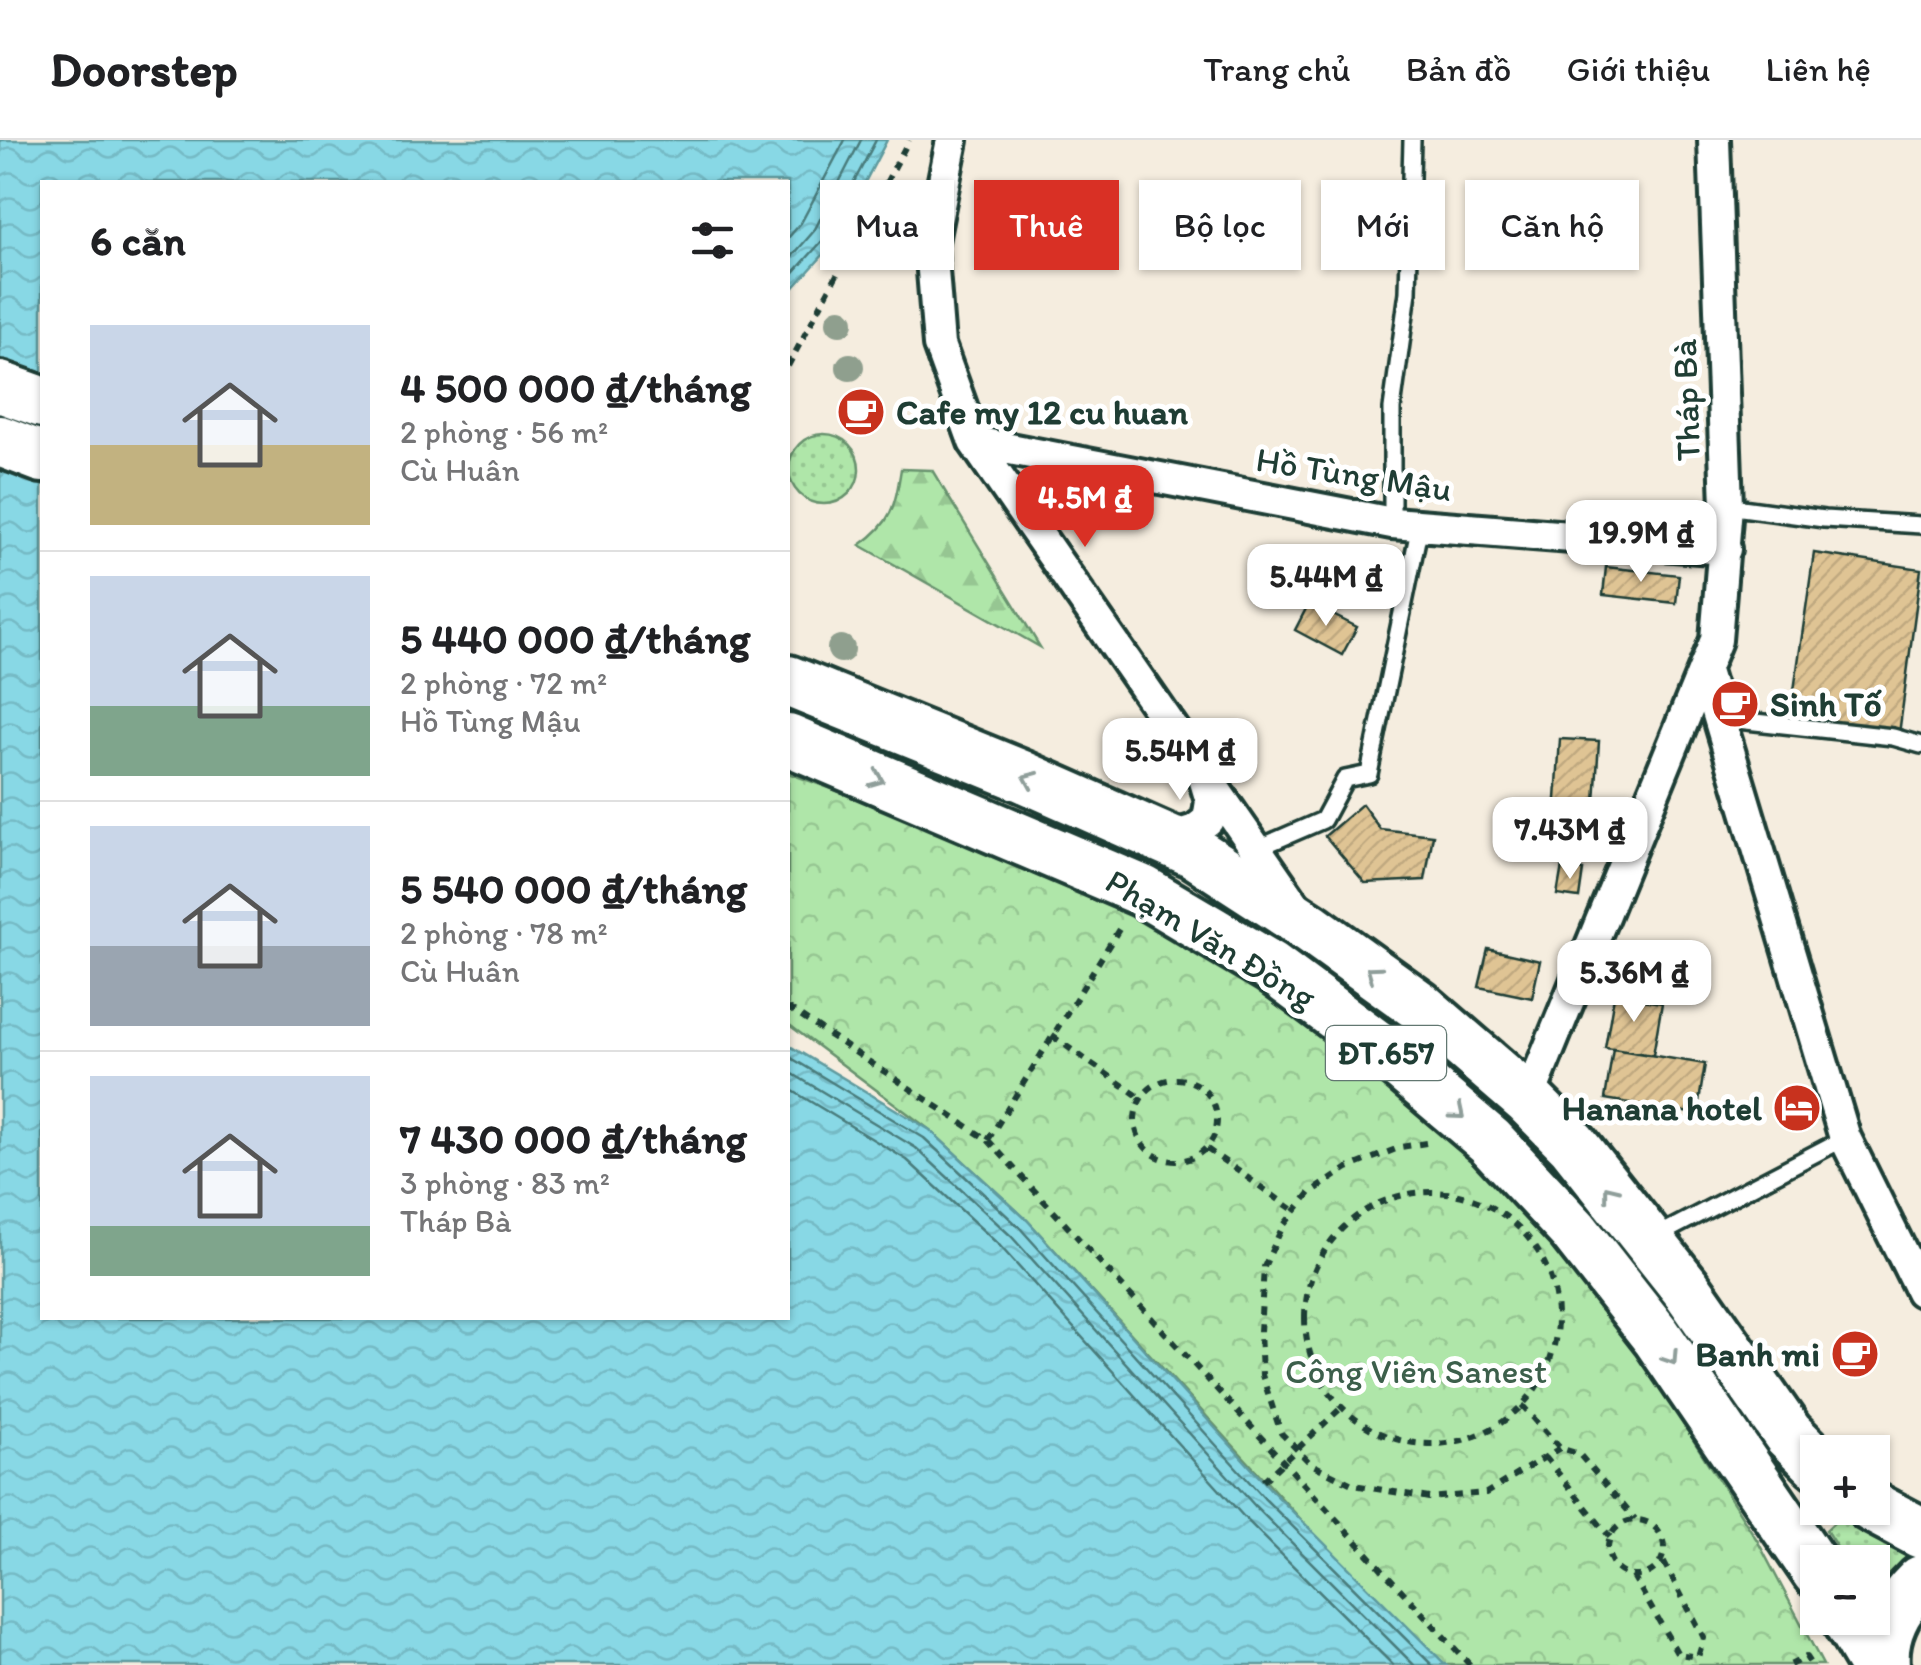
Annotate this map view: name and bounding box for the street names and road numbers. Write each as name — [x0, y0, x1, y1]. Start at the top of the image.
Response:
street label: Tháp Bà — [1663, 338, 1709, 462]
street label: Hồ Tùng Mậu — [1253, 438, 1455, 510]
street label: Phạm Văn Đồng — [1098, 860, 1324, 1018]
road number: ĐT.657 — [1326, 1026, 1446, 1080]

